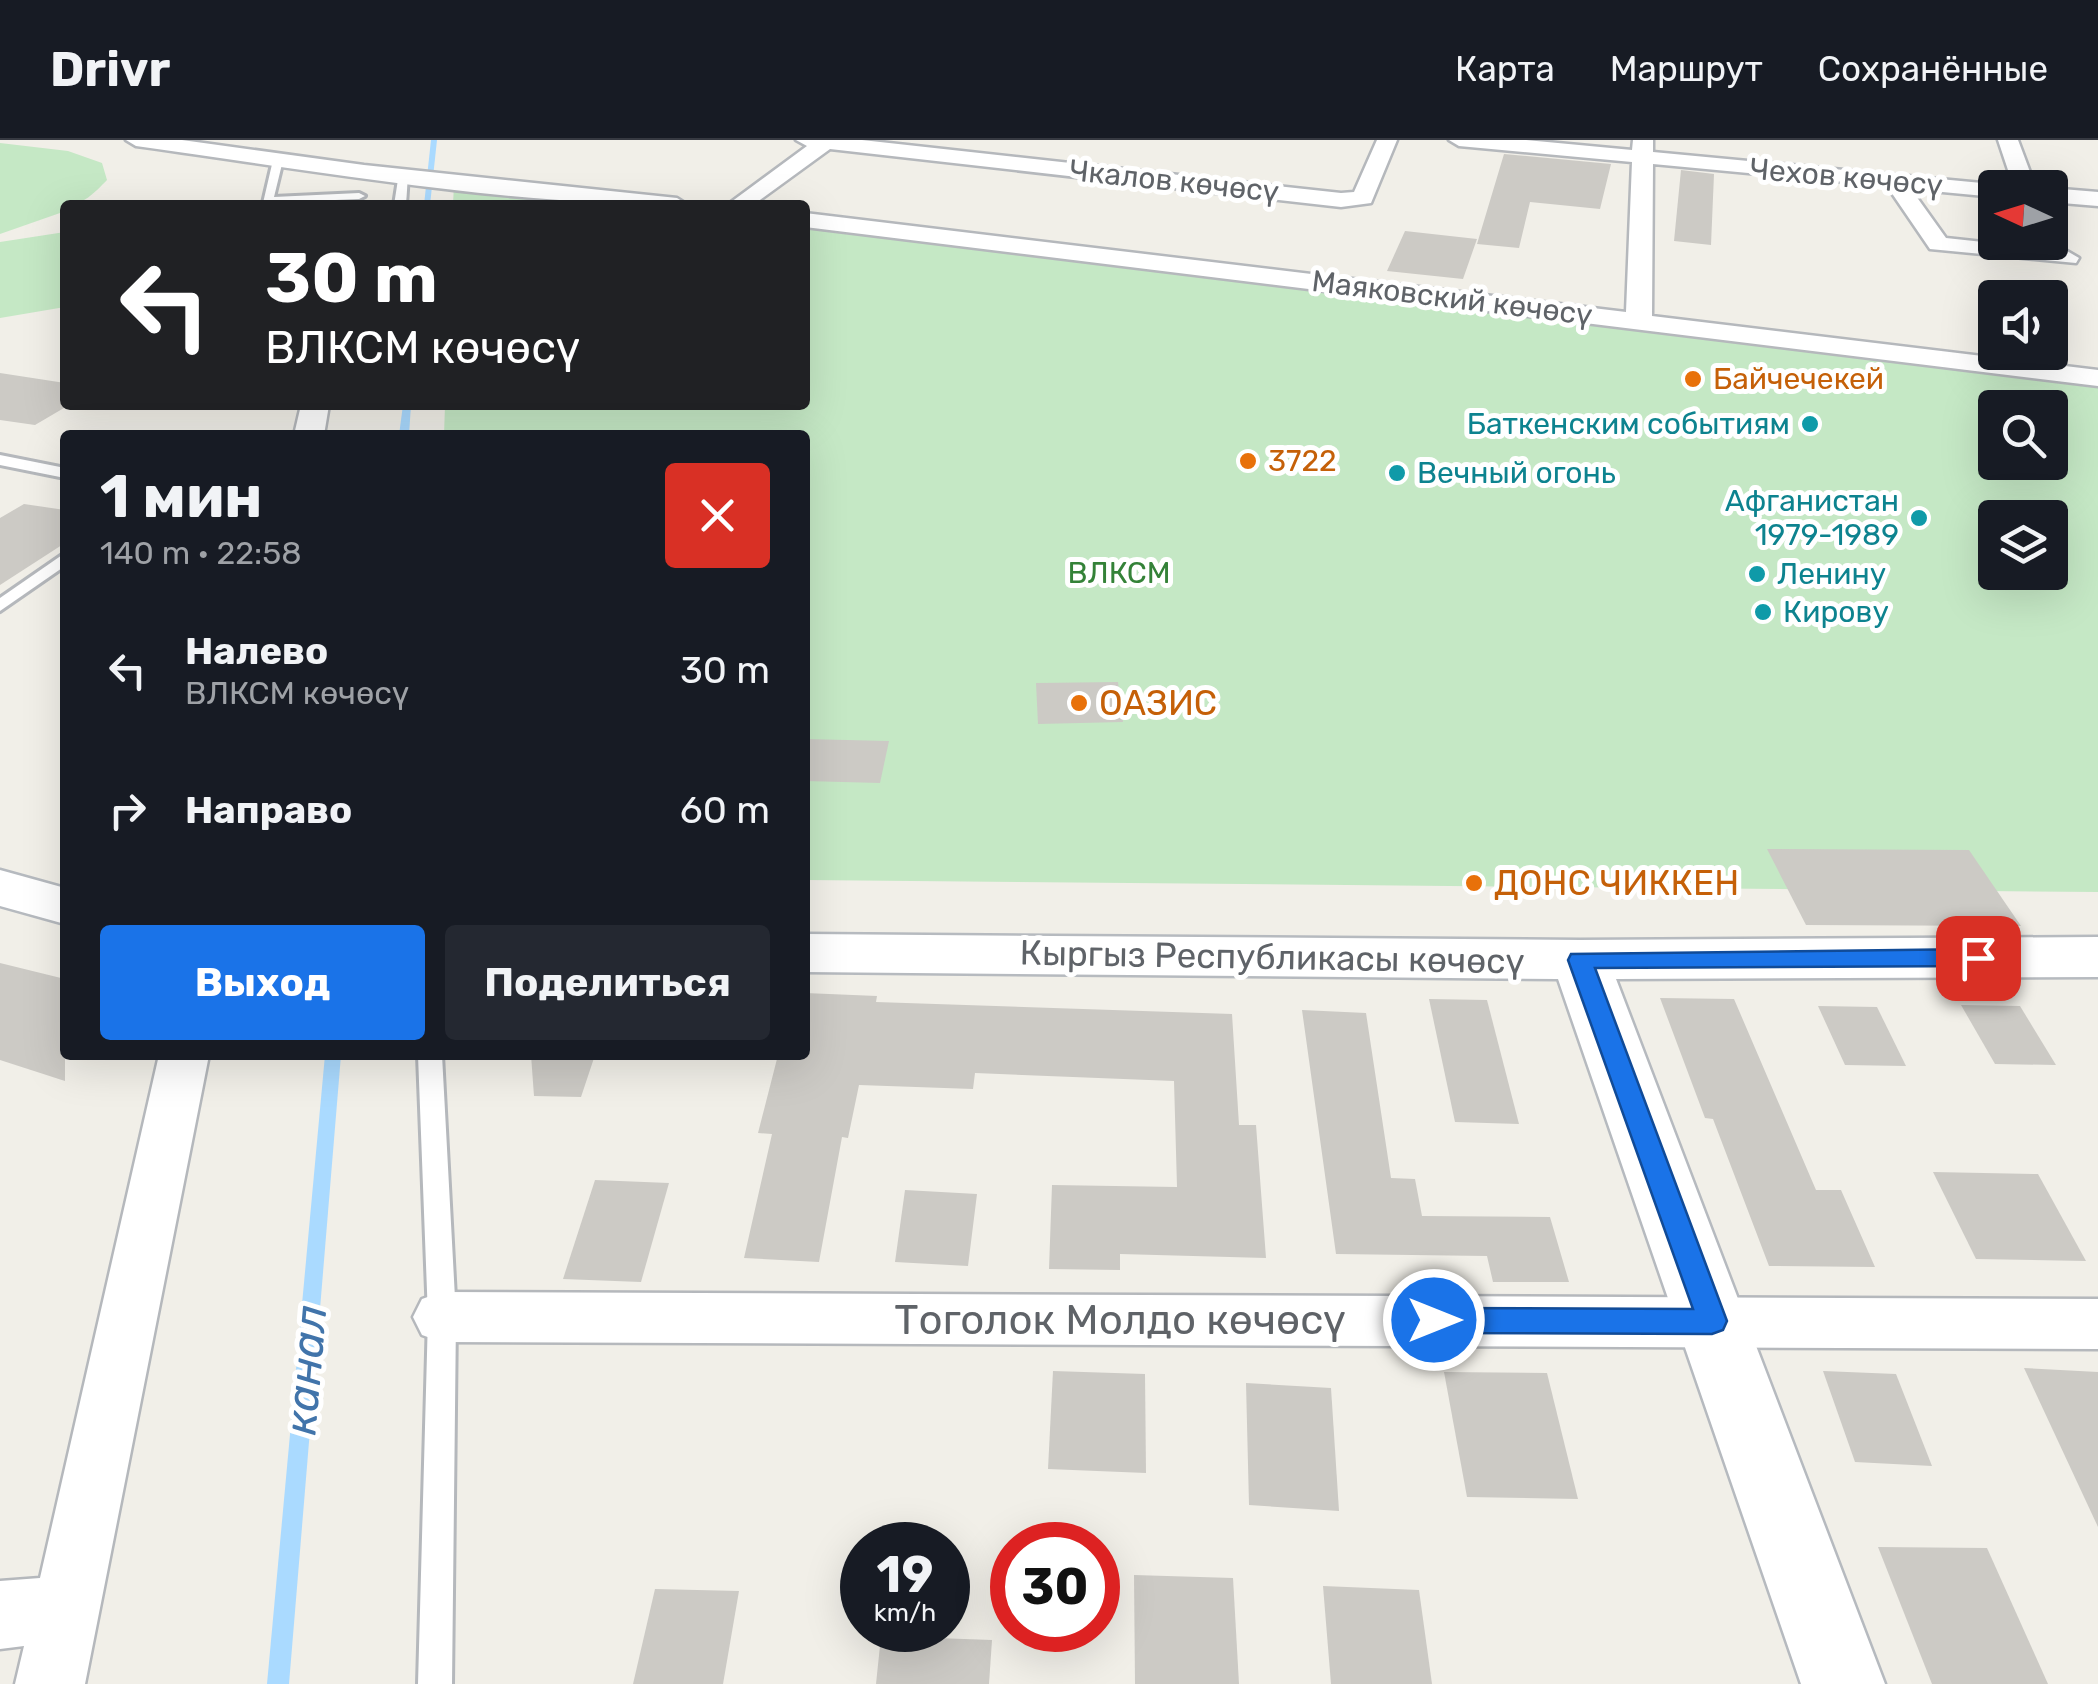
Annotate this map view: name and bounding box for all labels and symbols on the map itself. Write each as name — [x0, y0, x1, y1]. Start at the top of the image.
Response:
street label: Чехов көчөсү — [1748, 151, 1944, 203]
street label: Чкалов көчөсү — [1067, 152, 1281, 210]
north arrow — [1978, 170, 2068, 260]
street label: Маяковский көчөсү — [1310, 263, 1594, 333]
place label: Байчечекей — [1713, 361, 1884, 397]
marker: Байчечекей — [1682, 368, 1704, 390]
place label: Баткенским событиям — [1467, 406, 1790, 442]
marker: Баткенским событиям — [1799, 413, 1821, 435]
place label: 3722 — [1268, 443, 1337, 479]
marker: 3722 — [1237, 450, 1259, 472]
place label: Вечный огонь — [1417, 455, 1616, 491]
marker: Вечный огонь — [1386, 462, 1408, 484]
place label: Афганистан 1979-1989 — [1725, 483, 1899, 553]
marker: Афганистан 1979-1989 — [1908, 507, 1930, 529]
park label: ВЛКСМ — [1067, 555, 1171, 591]
place label: Ленину — [1777, 556, 1886, 592]
marker: Ленину — [1746, 563, 1768, 585]
place label: Кирову — [1783, 594, 1889, 630]
marker: Кирову — [1752, 601, 1774, 623]
place label: ОАЗИС — [1099, 682, 1217, 724]
marker: ОАЗИС — [1068, 692, 1090, 714]
place label: ДОНС ЧИККЕН — [1494, 862, 1739, 904]
marker: ДОНС ЧИККЕН — [1463, 872, 1485, 894]
pin — [1936, 916, 2021, 1001]
street label: Кыргыз Республикасы көчөсү — [1019, 932, 1525, 982]
position arrow — [1382, 1268, 1486, 1372]
street label: Тоголок Молдо көчөсү — [894, 1295, 1346, 1345]
water label: канал — [273, 1303, 338, 1437]
speed limit sign: 30 — [990, 1522, 1120, 1652]

